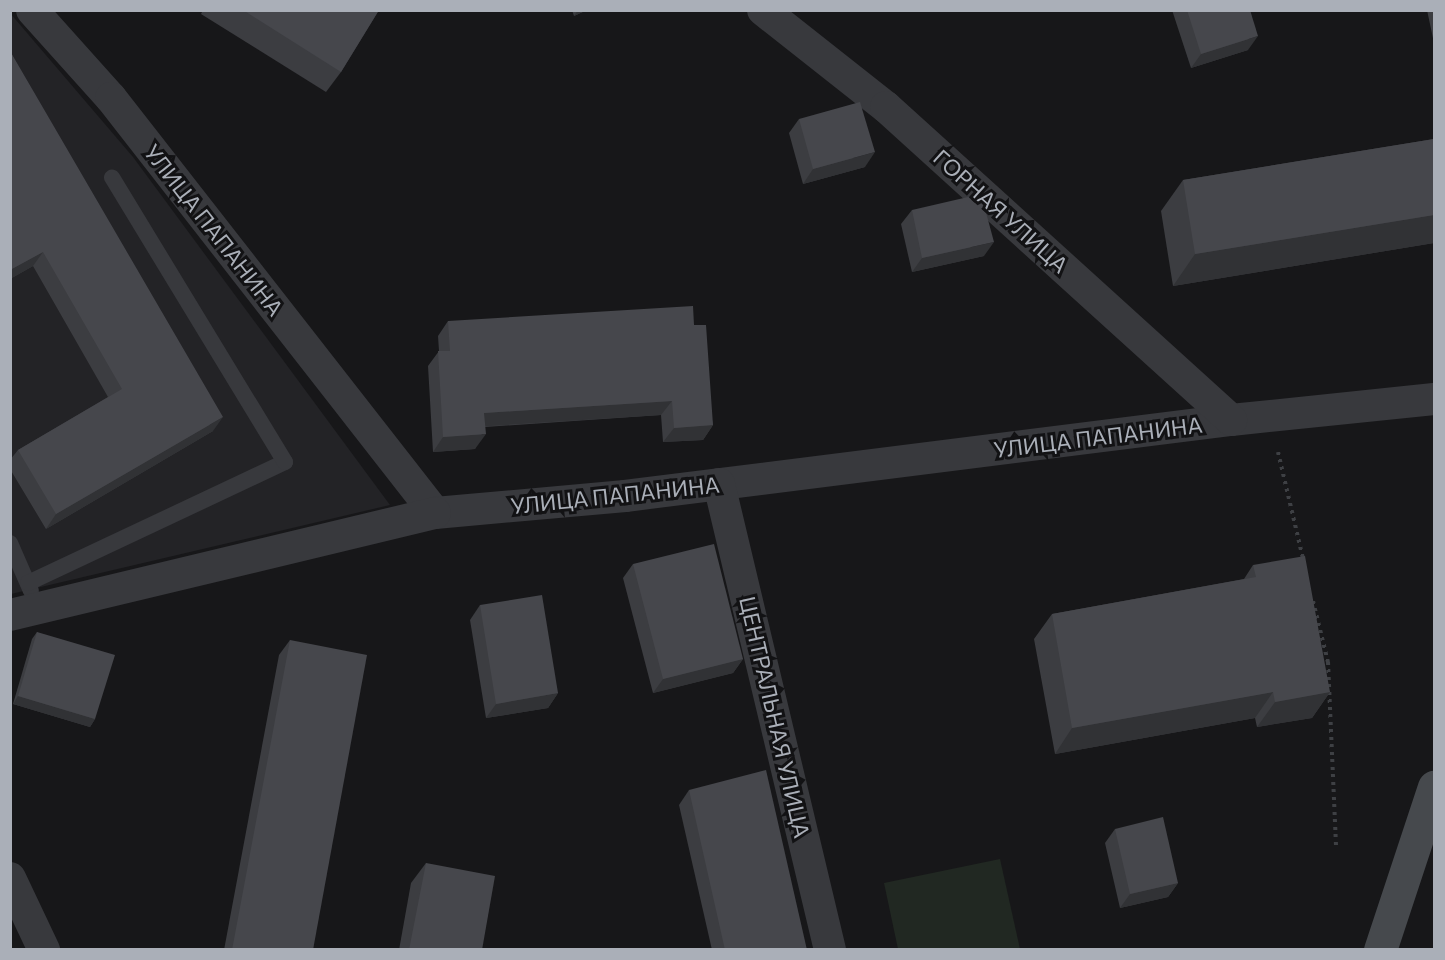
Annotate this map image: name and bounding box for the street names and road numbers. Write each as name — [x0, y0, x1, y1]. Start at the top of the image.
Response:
street label: УЛИЦА ПАПАНИНА — [139, 139, 289, 321]
street label: ГОРНАЯ УЛИЦА — [928, 144, 1074, 278]
street label: УЛИЦА ПАПАНИНА — [992, 411, 1204, 463]
street label: УЛИЦА ПАПАНИНА — [509, 471, 721, 519]
street label: ЦЕНТРАЛЬНАЯ УЛИЦА — [734, 594, 816, 840]

